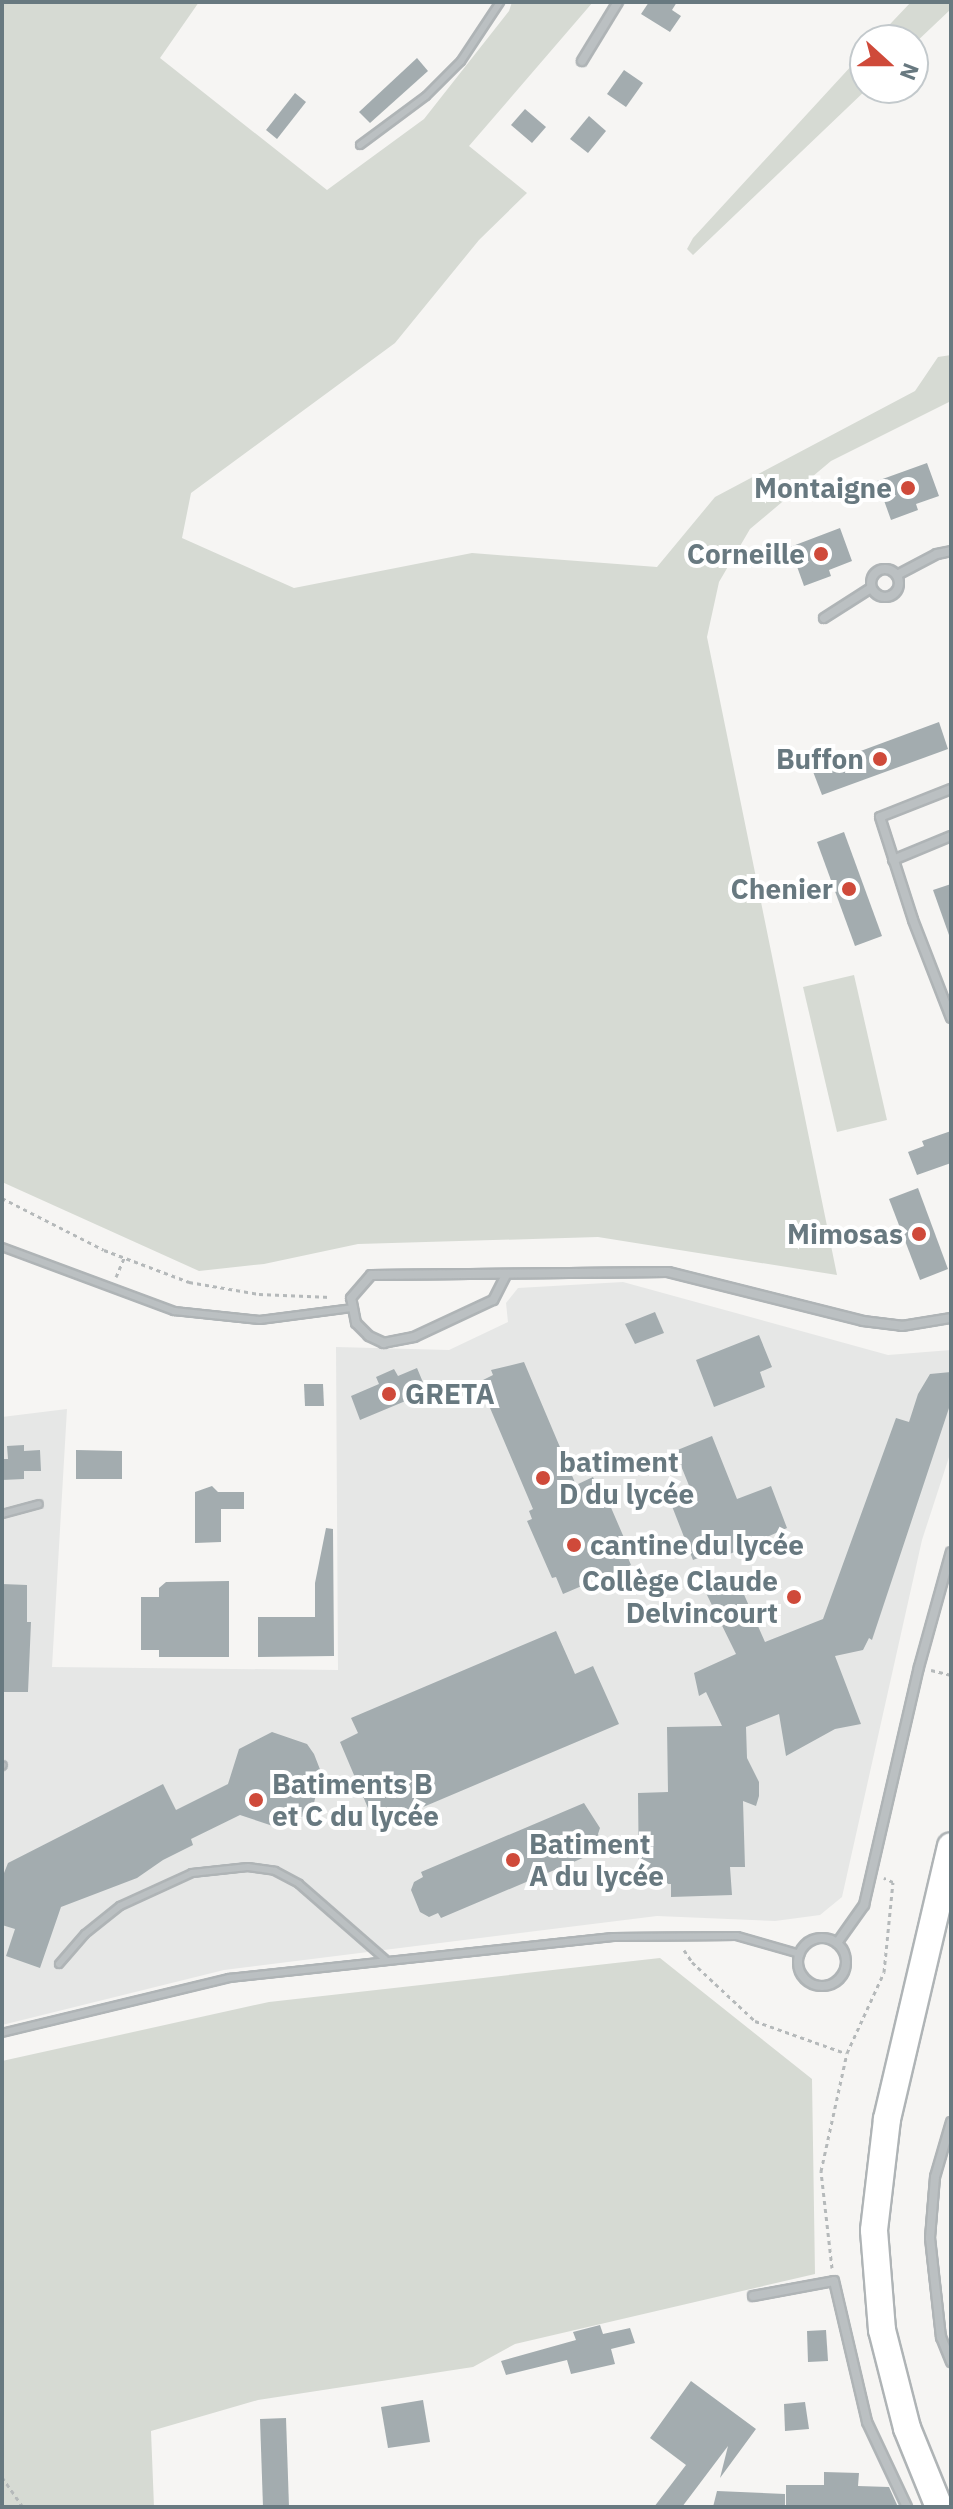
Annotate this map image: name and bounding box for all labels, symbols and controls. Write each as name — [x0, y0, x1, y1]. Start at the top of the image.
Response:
north arrow — [849, 24, 929, 104]
text: N — [894, 59, 926, 85]
place label: Montaigne — [754, 471, 892, 505]
marker: Montaigne — [899, 479, 917, 497]
place label: Corneille — [687, 537, 805, 571]
marker: Corneille — [812, 545, 830, 563]
place label: Buffon — [776, 742, 864, 776]
marker: Buffon — [871, 750, 889, 768]
place label: Chenier — [731, 872, 833, 906]
marker: Chenier — [840, 880, 858, 898]
place label: Mimosas — [787, 1217, 903, 1251]
marker: Mimosas — [910, 1225, 928, 1243]
place label: GRETA — [405, 1377, 495, 1411]
marker: GRETA — [380, 1385, 398, 1403]
place label: batiment D du lycée — [559, 1445, 694, 1511]
marker: batiment D du lycée — [534, 1469, 552, 1487]
place label: cantine du lycée — [590, 1528, 804, 1562]
marker: cantine du lycée — [565, 1536, 583, 1554]
place label: Collège Claude Delvincourt — [582, 1564, 778, 1630]
marker: Collège Claude Delvincourt — [785, 1588, 803, 1606]
place label: Batiments B et C du lycée — [272, 1767, 439, 1833]
marker: Batiments B et C du lycée — [247, 1791, 265, 1809]
place label: Batiment A du lycée — [529, 1827, 664, 1893]
marker: Batiment A du lycée — [504, 1851, 522, 1869]

